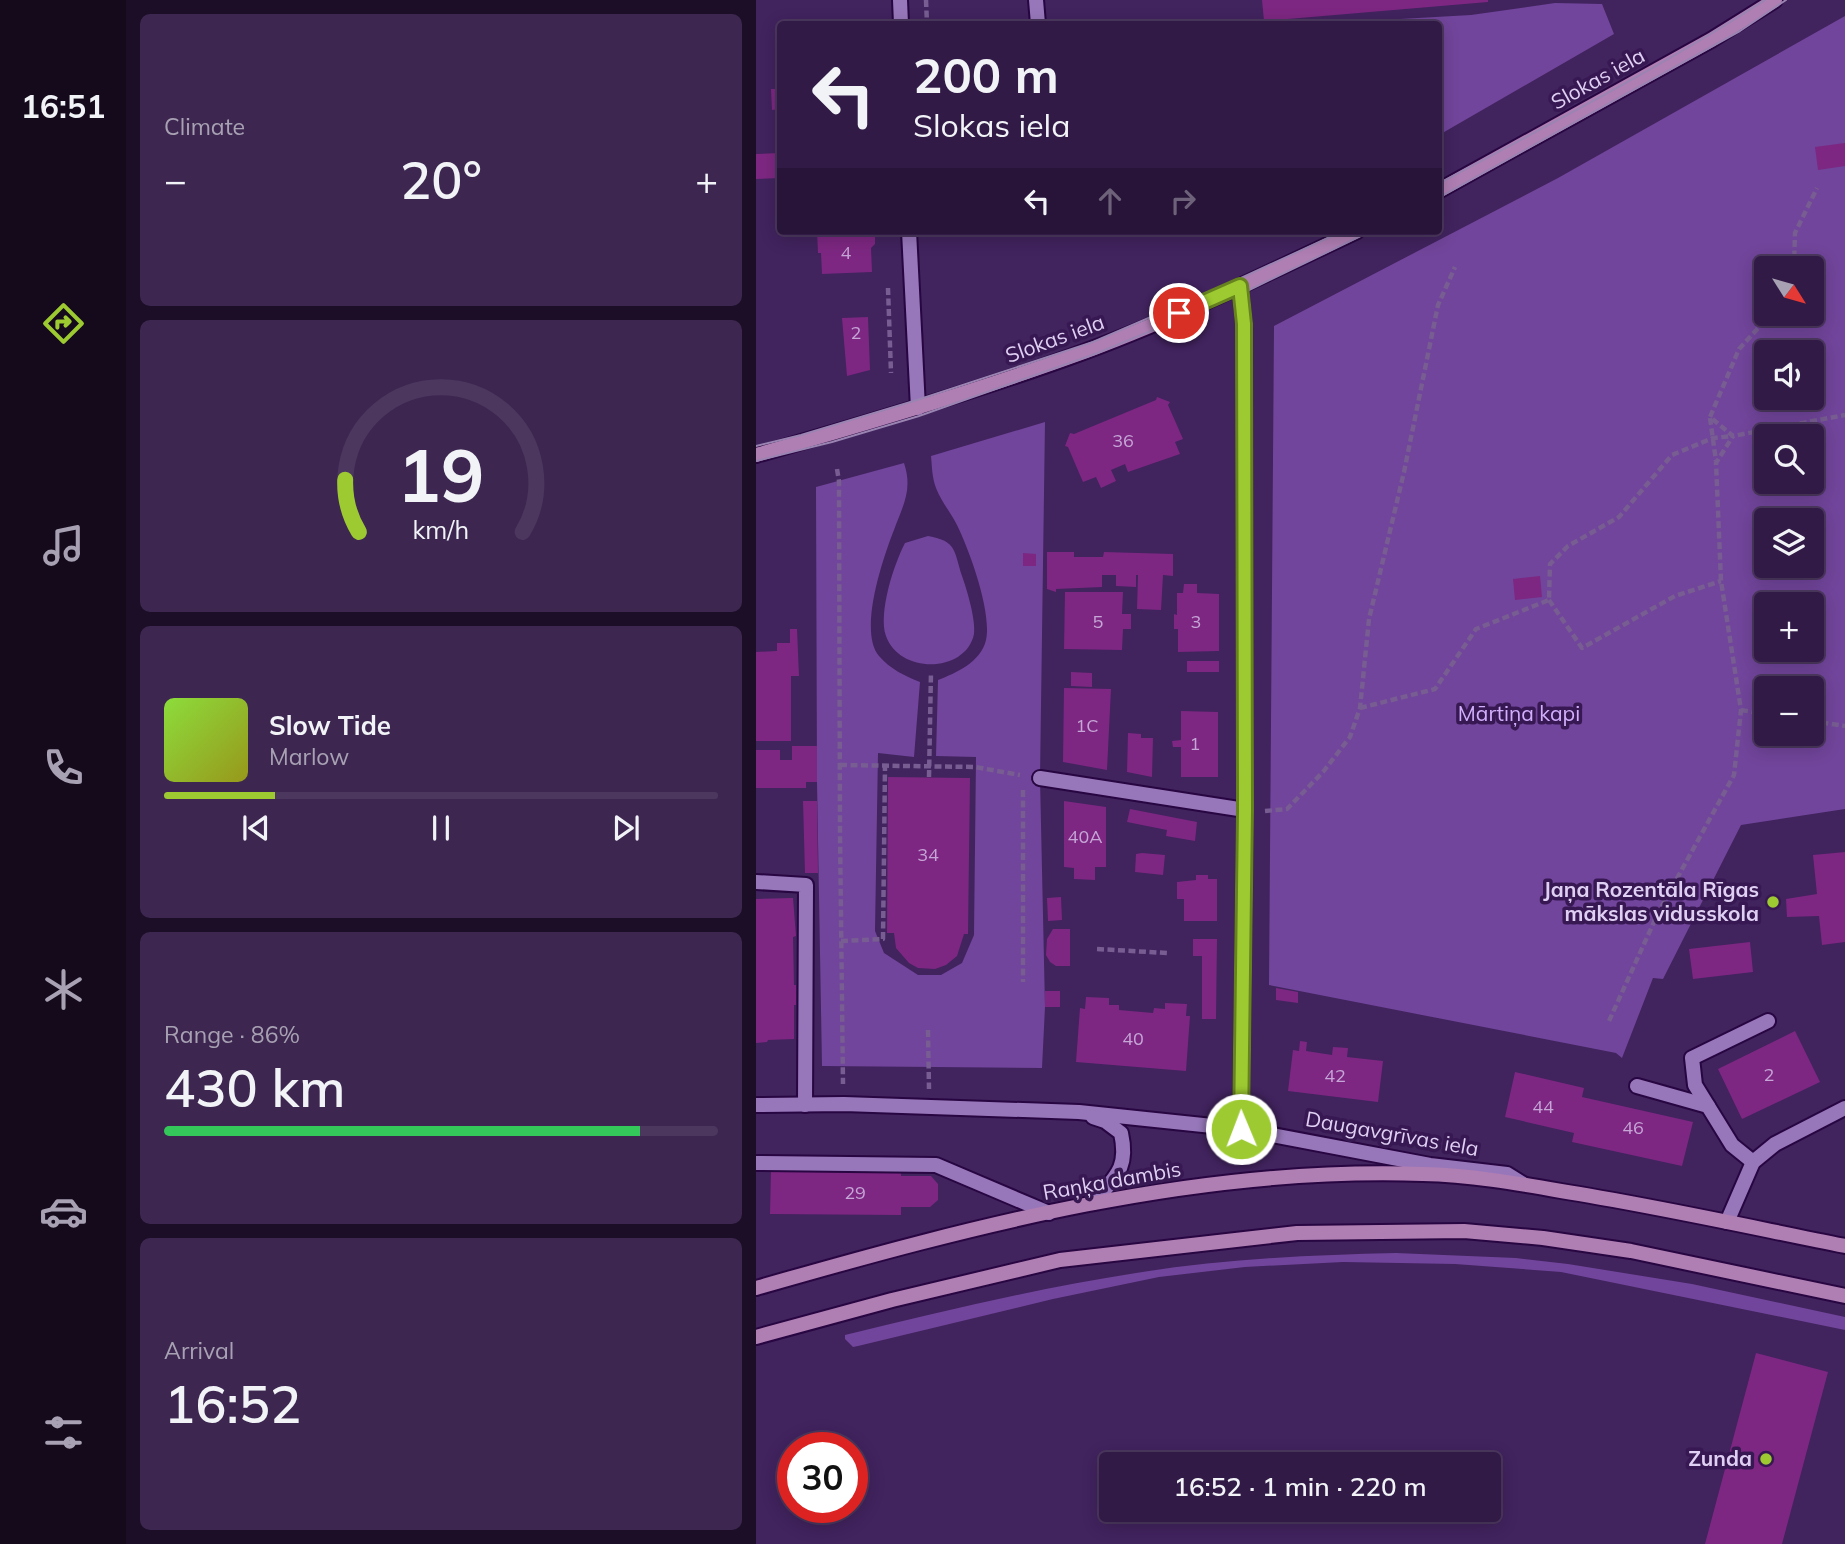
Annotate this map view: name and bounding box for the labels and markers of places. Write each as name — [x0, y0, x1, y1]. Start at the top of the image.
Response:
pin — [1149, 283, 1209, 343]
place label: Jaņa Rozentāla Rīgas mākslas vidusskola — [1543, 876, 1759, 926]
marker: Jaņa Rozentāla Rīgas mākslas vidusskola — [1765, 894, 1781, 910]
place label: Zunda — [1688, 1445, 1752, 1471]
marker: Zunda — [1758, 1451, 1774, 1467]

